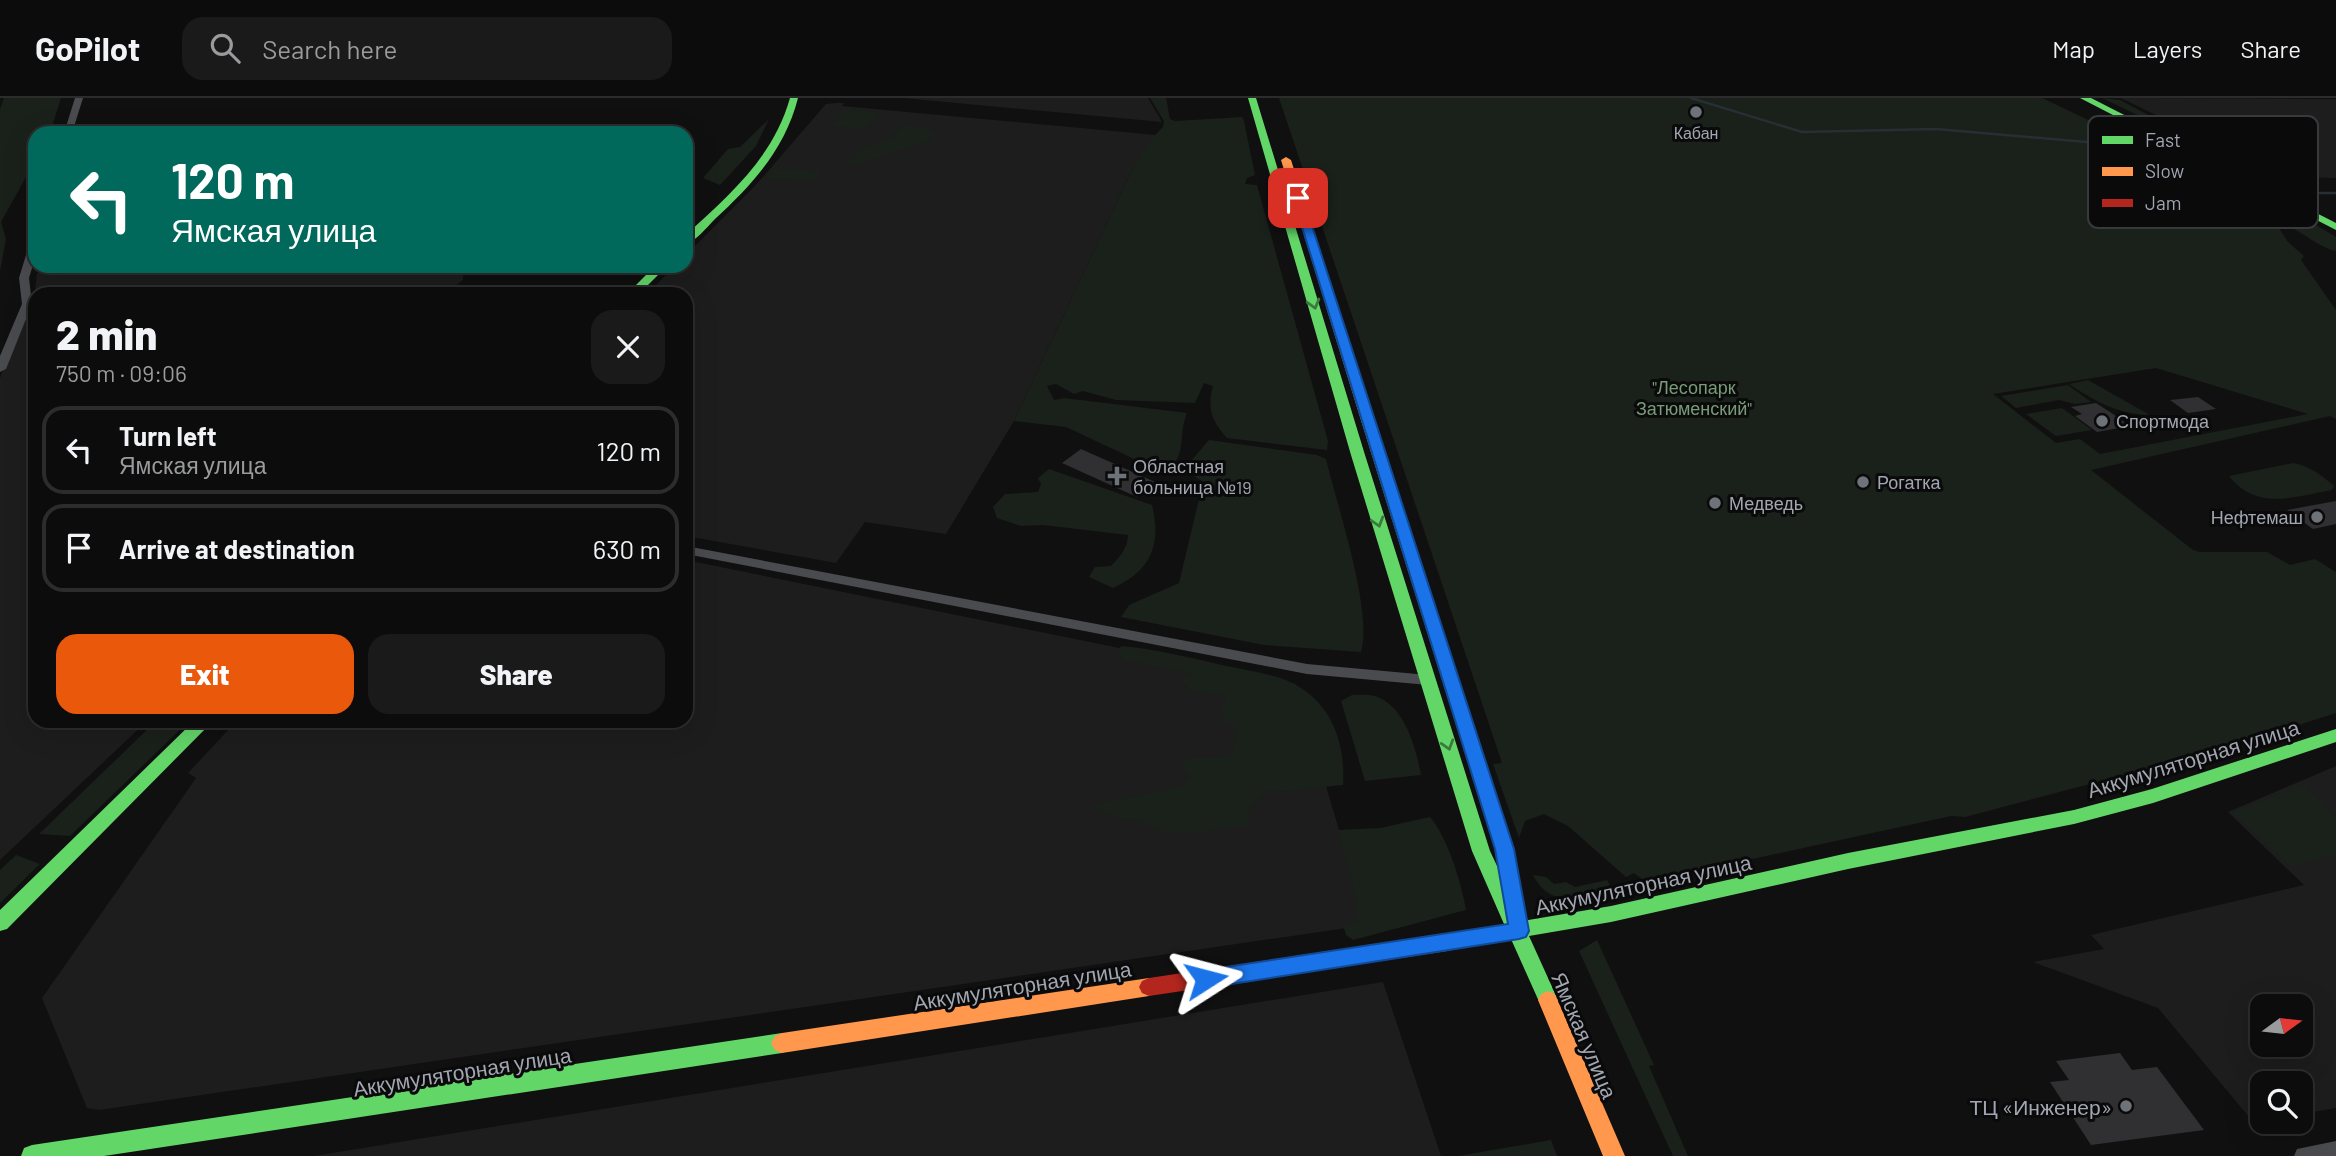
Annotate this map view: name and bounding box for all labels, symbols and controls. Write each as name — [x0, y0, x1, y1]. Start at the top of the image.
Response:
search box — [182, 17, 672, 80]
text: GoPilot — [35, 28, 140, 68]
icon: search — [206, 29, 244, 67]
text: Search here — [262, 33, 397, 64]
text: Map — [2052, 34, 2095, 63]
text: Layers — [2133, 34, 2202, 63]
text: Share — [2240, 34, 2301, 63]
marker: Кабан — [1688, 104, 1704, 120]
legend — [2088, 116, 2318, 228]
place label: Кабан — [1674, 123, 1718, 142]
text: Fast — [2145, 128, 2181, 151]
text: 120 m — [171, 150, 294, 209]
icon: left — [56, 154, 147, 245]
text: Slow — [2145, 159, 2184, 182]
pin — [1268, 168, 1328, 228]
icon: arrive — [1279, 179, 1317, 217]
text: Jam — [2145, 191, 2181, 214]
text: Ямская улица — [171, 210, 376, 248]
one-way arrow — [1305, 298, 1320, 310]
text: 2 min — [56, 308, 157, 358]
button: close — [591, 310, 665, 384]
text: 750 m · 09:06 — [56, 359, 187, 387]
park label: "Лесопарк Затюменский" — [1636, 376, 1752, 419]
place label: Спортмода — [2116, 410, 2210, 432]
marker: Спортмода — [2094, 413, 2110, 429]
text: Turn left — [119, 420, 217, 451]
icon: left — [60, 431, 98, 469]
text: 120 m — [597, 435, 661, 466]
text: Ямская улица — [119, 451, 267, 479]
place label: Областная больница №19 — [1133, 455, 1252, 498]
marker: Областная больница №19 — [1107, 466, 1127, 486]
place label: Рогатка — [1877, 471, 1942, 493]
marker: Рогатка — [1855, 474, 1871, 490]
place label: Медведь — [1729, 492, 1803, 514]
marker: Медведь — [1707, 495, 1723, 511]
place label: Нефтемаш — [2211, 506, 2303, 528]
marker: Нефтемаш — [2309, 509, 2325, 525]
one-way arrow — [1370, 516, 1385, 528]
icon: arrive — [60, 529, 98, 567]
text: Arrive at destination — [119, 533, 355, 564]
text: 630 m — [593, 533, 661, 564]
button: Exit — [56, 634, 354, 714]
button: Share — [368, 634, 665, 714]
street label: Аккумуляторная улица — [2084, 714, 2302, 802]
one-way arrow — [1440, 738, 1454, 751]
street label: Аккумуляторная улица — [1533, 849, 1754, 919]
position arrow — [1169, 942, 1243, 1016]
street label: Аккумуляторная улица — [911, 955, 1133, 1015]
street label: Ямская улица — [1547, 968, 1623, 1102]
north arrow — [2250, 994, 2314, 1057]
map controls — [2250, 994, 2313, 1134]
street label: Аккумуляторная улица — [351, 1041, 573, 1101]
button: search — [2250, 1071, 2313, 1134]
place label: ТЦ «Инженер» — [1969, 1094, 2112, 1119]
marker: ТЦ «Инженер» — [2118, 1098, 2134, 1114]

